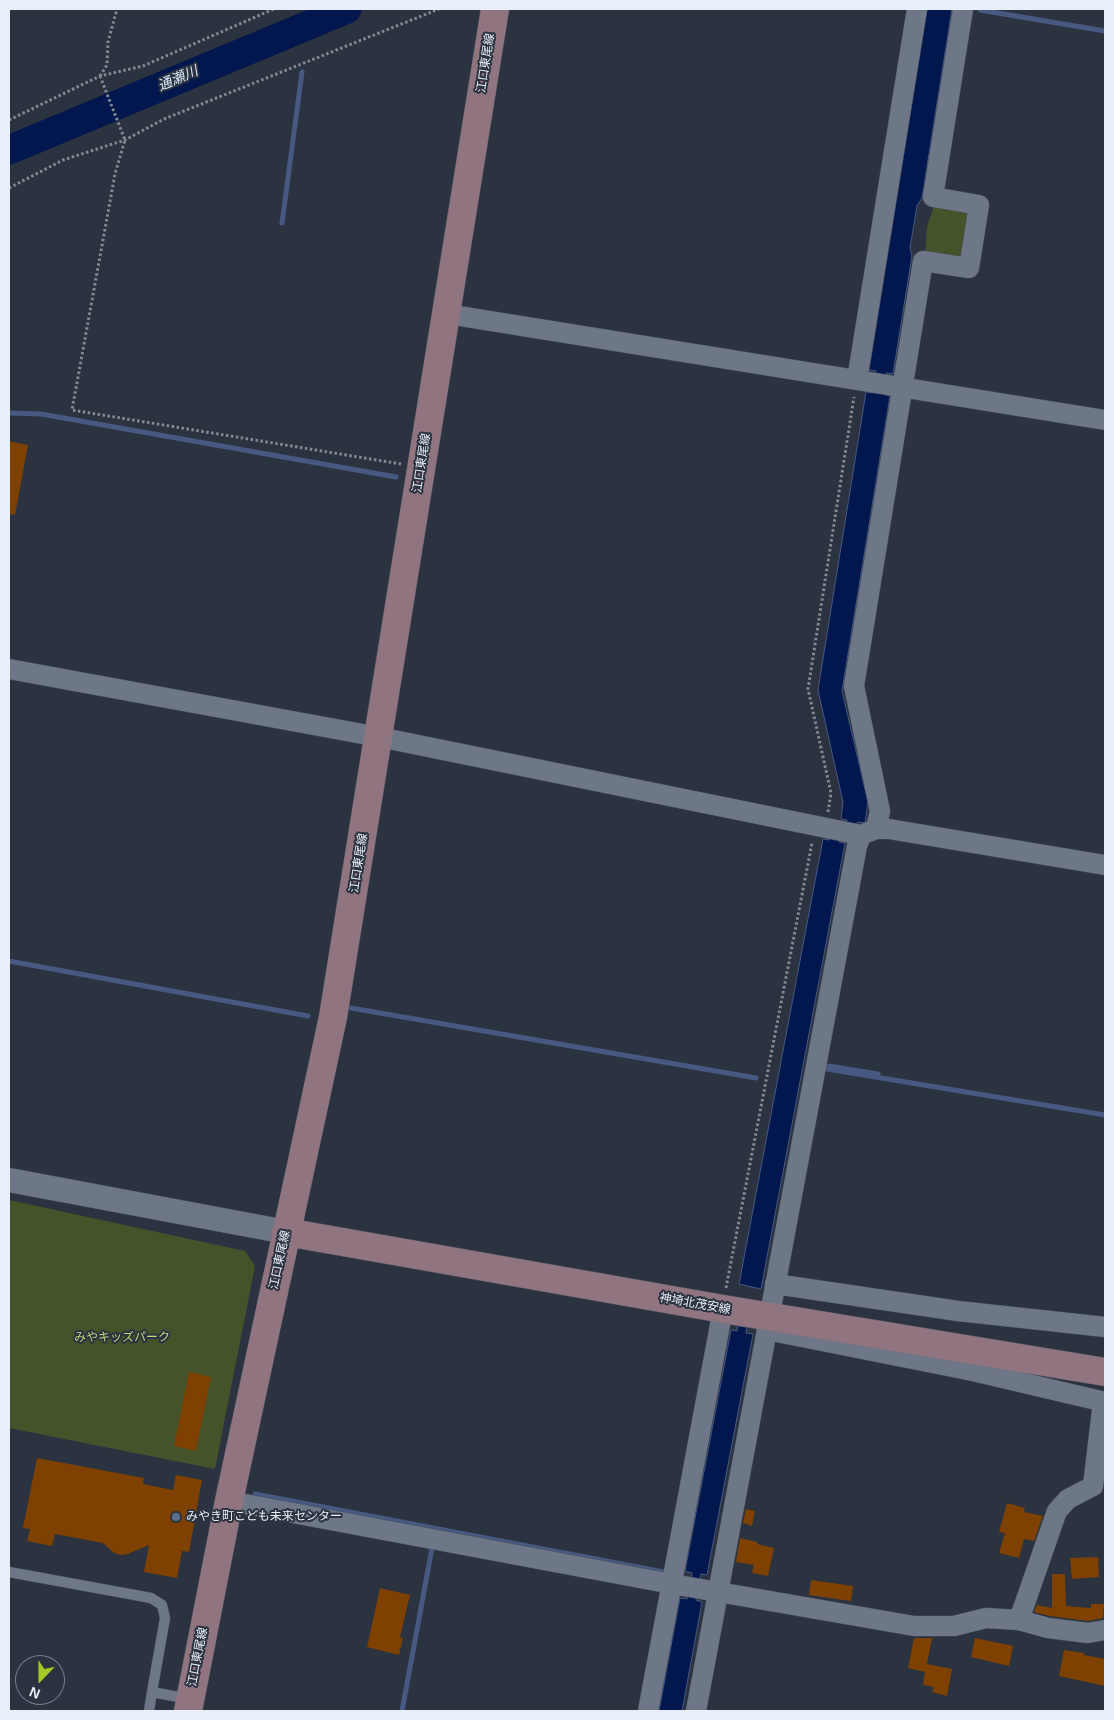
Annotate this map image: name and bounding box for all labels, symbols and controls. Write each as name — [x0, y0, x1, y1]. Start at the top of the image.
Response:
street label: 江口東尾線 — [474, 32, 498, 94]
water label: 通瀬川 — [155, 63, 201, 95]
street label: 江口東尾線 — [410, 432, 434, 494]
street label: 江口東尾線 — [347, 832, 371, 894]
street label: 江口東尾線 — [267, 1229, 293, 1291]
street label: 神埼北茂安線 — [658, 1291, 732, 1317]
park label: みやキッズパーク — [74, 1331, 170, 1345]
place label: みやき町こども未来センター — [186, 1510, 342, 1524]
marker: みやき町こども未来センター — [170, 1511, 182, 1523]
street label: 江口東尾線 — [185, 1626, 211, 1688]
north arrow — [15, 1655, 65, 1705]
text: N — [27, 1684, 42, 1702]

